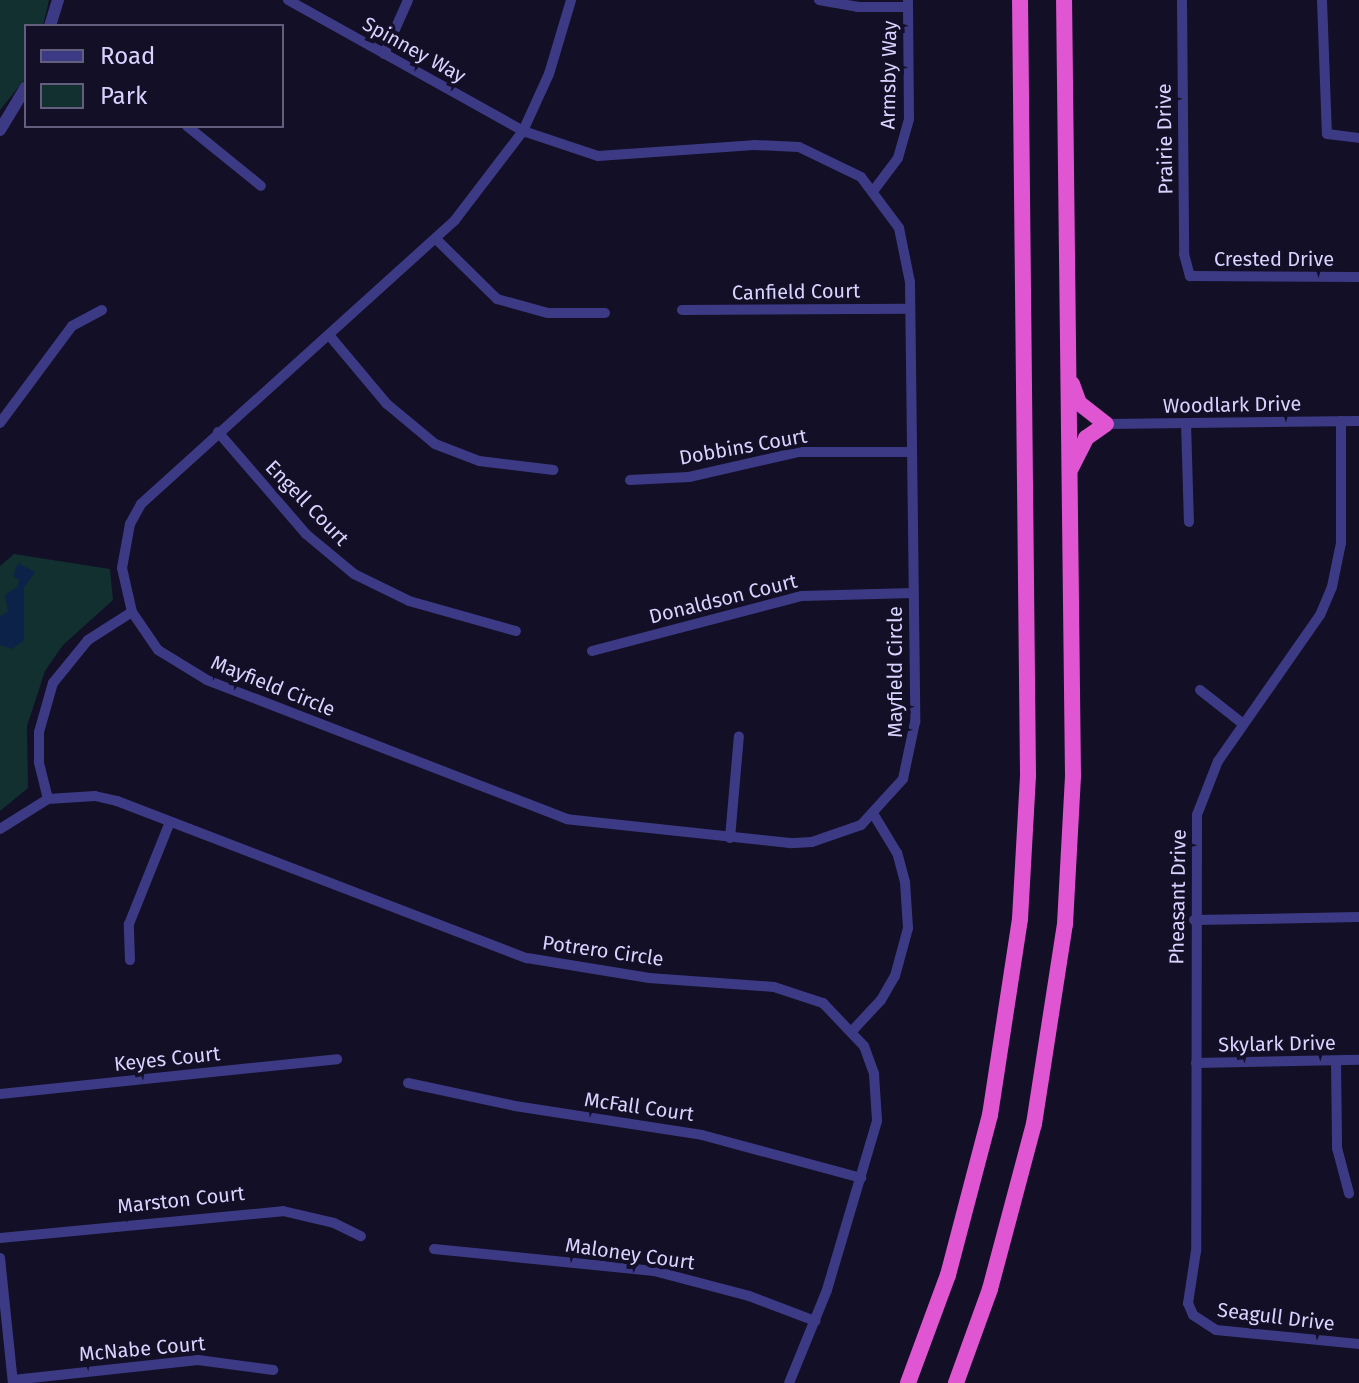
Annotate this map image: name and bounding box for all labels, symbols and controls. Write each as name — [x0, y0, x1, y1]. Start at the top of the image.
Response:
street label: Spinney Way — [358, 12, 470, 88]
street label: Armsby Way — [876, 20, 902, 130]
legend — [24, 24, 284, 128]
text: Road — [100, 42, 155, 70]
text: Park — [100, 82, 147, 110]
street label: Prairie Drive — [1152, 83, 1178, 195]
street label: Crested Drive — [1214, 247, 1334, 271]
street label: Canfield Court — [732, 279, 860, 305]
street label: Woodlark Drive — [1163, 392, 1301, 418]
street label: Dobbins Court — [677, 424, 809, 470]
street label: Engell Court — [260, 455, 354, 551]
street label: Donaldson Court — [646, 569, 800, 629]
street label: Mayfield Circle — [883, 606, 907, 738]
street label: Mayfield Circle — [208, 650, 338, 722]
street label: Pheasant Drive — [1165, 829, 1191, 965]
street label: Potrero Circle — [541, 931, 665, 971]
street label: Skylark Drive — [1218, 1031, 1336, 1057]
street label: Keyes Court — [113, 1041, 221, 1077]
street label: McFall Court — [583, 1087, 695, 1127]
street label: Marston Court — [116, 1181, 246, 1219]
street label: Maloney Court — [564, 1233, 696, 1275]
street label: Seagull Drive — [1216, 1298, 1336, 1336]
street label: McNabe Court — [78, 1332, 206, 1366]

